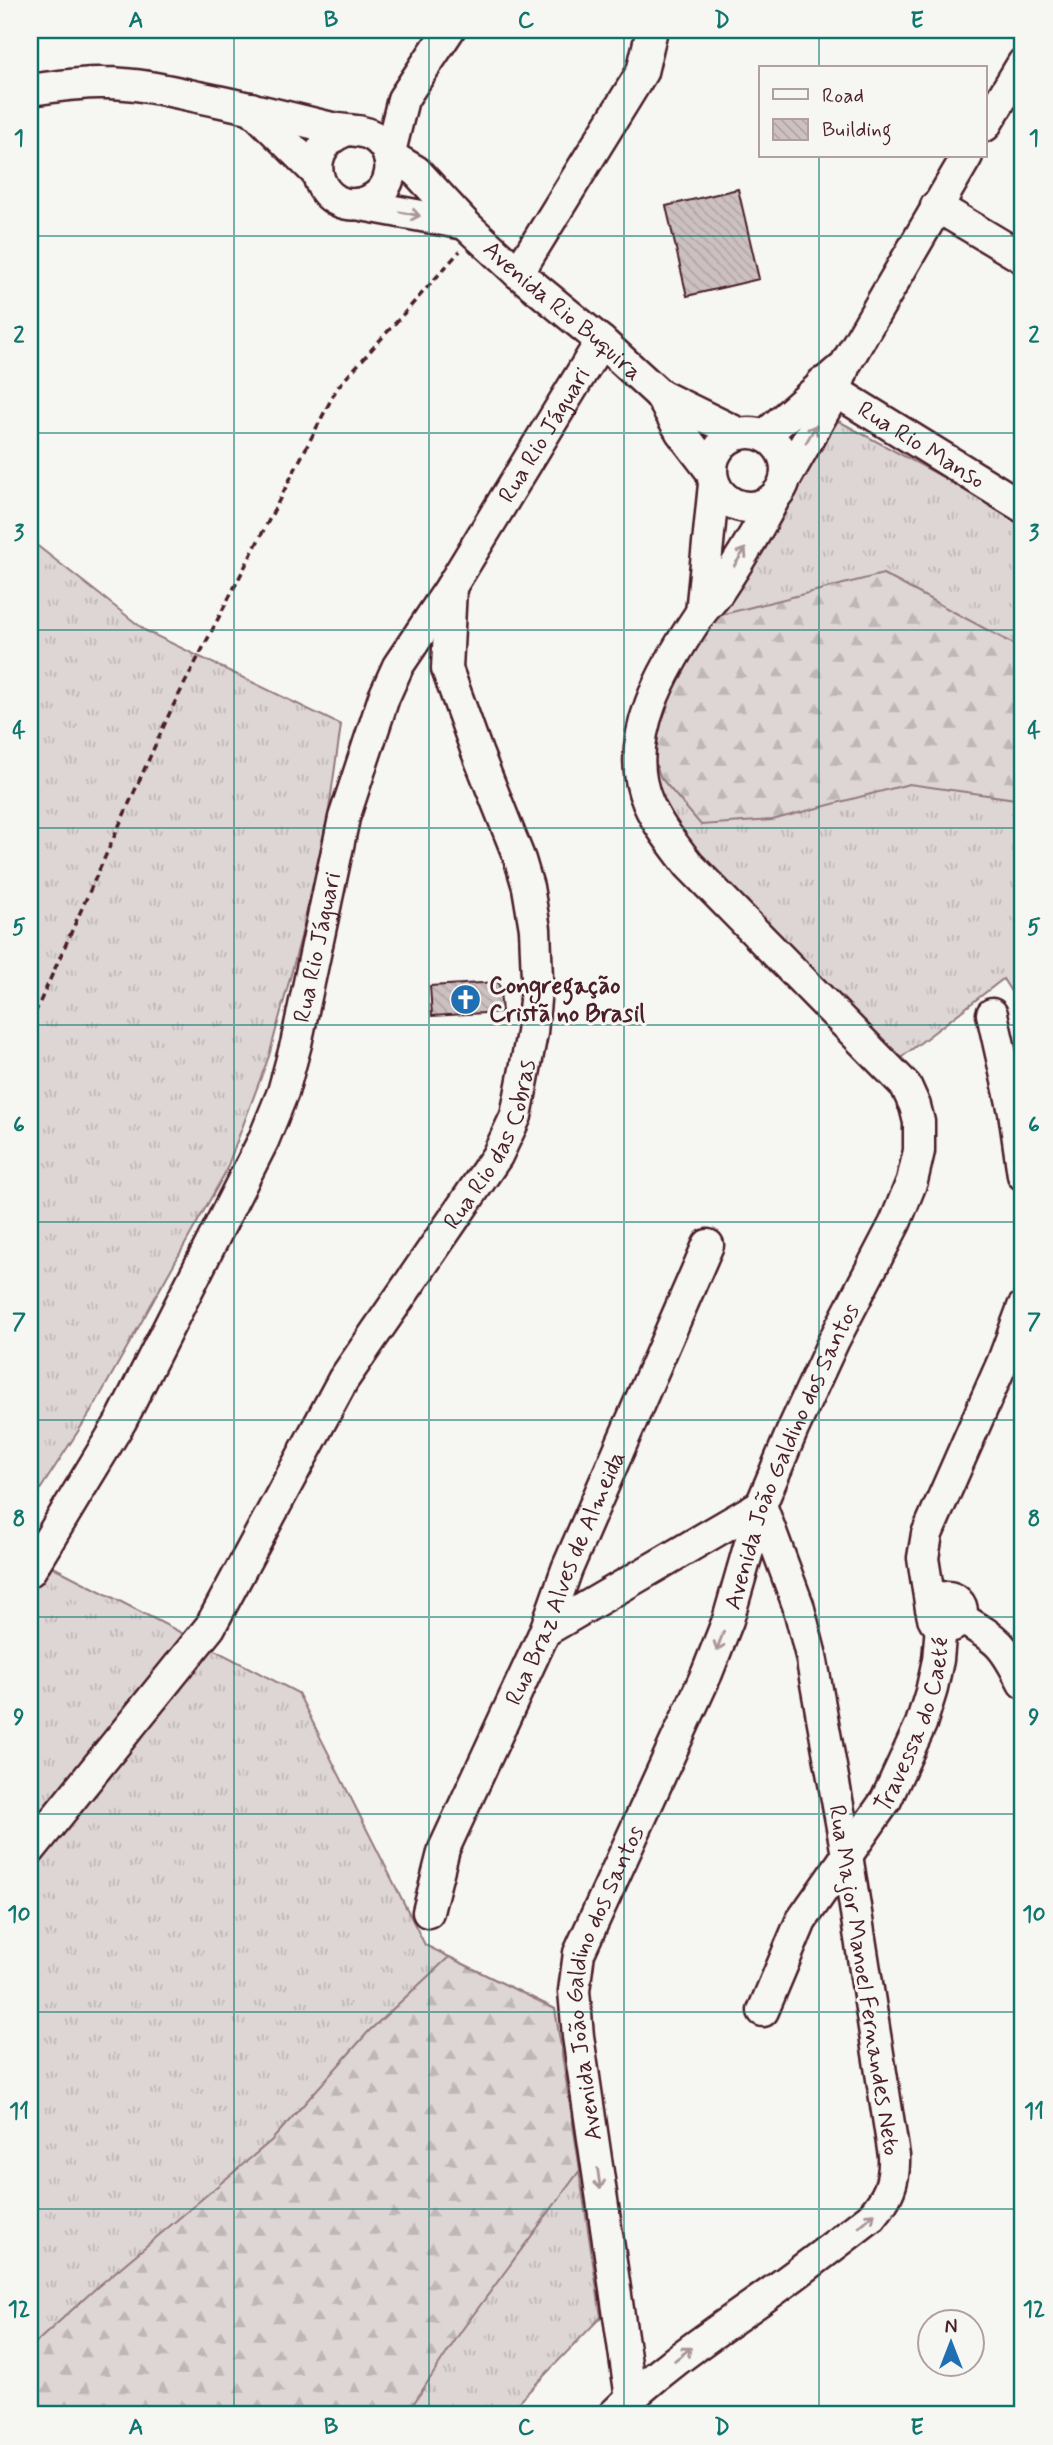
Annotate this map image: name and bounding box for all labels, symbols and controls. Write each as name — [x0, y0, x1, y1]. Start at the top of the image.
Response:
text: A — [128, 6, 144, 36]
text: B — [324, 6, 339, 36]
text: C — [518, 6, 535, 36]
text: D — [714, 6, 730, 36]
text: E — [910, 6, 924, 36]
legend — [759, 66, 986, 158]
text: Road — [822, 82, 864, 110]
text: Building — [822, 116, 892, 146]
text: 1 — [14, 124, 24, 154]
text: 1 — [1029, 124, 1039, 154]
one-way arrow — [399, 208, 421, 221]
street label: Avenida Rio Buquira — [476, 234, 648, 388]
text: 2 — [13, 321, 25, 351]
text: 2 — [1028, 321, 1040, 351]
street label: Rua Rio Jáguari — [492, 362, 598, 509]
street label: Rua Rio Manso — [851, 395, 990, 497]
one-way arrow — [805, 424, 818, 445]
text: 3 — [14, 519, 25, 549]
text: 3 — [1029, 519, 1040, 549]
one-way arrow — [732, 548, 747, 567]
text: 4 — [12, 716, 26, 746]
text: 4 — [1027, 716, 1041, 746]
street label: Rua Rio Jáguari — [287, 869, 349, 1026]
text: 5 — [12, 913, 26, 943]
text: 5 — [1027, 913, 1041, 943]
place label: Congregação Cristã no Brasil — [489, 971, 645, 1030]
church icon: Congregação Cristã no Brasil — [449, 982, 483, 1016]
street label: Rua Rio das Cobras — [437, 1057, 544, 1236]
text: 6 — [13, 1111, 25, 1141]
text: 6 — [1028, 1111, 1040, 1141]
street label: Avenida João Galdino dos Santos — [718, 1298, 868, 1613]
text: 7 — [12, 1308, 26, 1338]
text: 7 — [1027, 1308, 1041, 1338]
street label: Rua Braz Alves de Almeida — [499, 1446, 633, 1711]
text: 8 — [13, 1505, 25, 1535]
text: 8 — [1028, 1505, 1040, 1535]
one-way arrow — [713, 1629, 725, 1651]
street label: Travessa do Caeté — [868, 1636, 957, 1820]
text: 9 — [13, 1703, 25, 1733]
text: 9 — [1028, 1703, 1040, 1733]
street label: Rua Major Manoel Fernandes Neto — [820, 1803, 907, 2158]
street label: Avenida João Galdino dos Santos — [560, 1821, 652, 2143]
text: 10 — [7, 1900, 31, 1930]
text: 10 — [1022, 1900, 1046, 1930]
text: 11 — [9, 2097, 29, 2127]
text: 11 — [1024, 2097, 1044, 2127]
one-way arrow — [592, 2167, 605, 2190]
one-way arrow — [858, 2212, 876, 2228]
text: 12 — [8, 2295, 30, 2325]
text: 12 — [1023, 2295, 1045, 2325]
north arrow — [916, 2308, 986, 2378]
text: N — [945, 2315, 957, 2340]
one-way arrow — [674, 2346, 692, 2362]
text: A — [128, 2413, 144, 2443]
text: B — [324, 2413, 339, 2443]
text: C — [518, 2413, 535, 2443]
text: D — [714, 2413, 730, 2443]
text: E — [910, 2413, 924, 2443]

